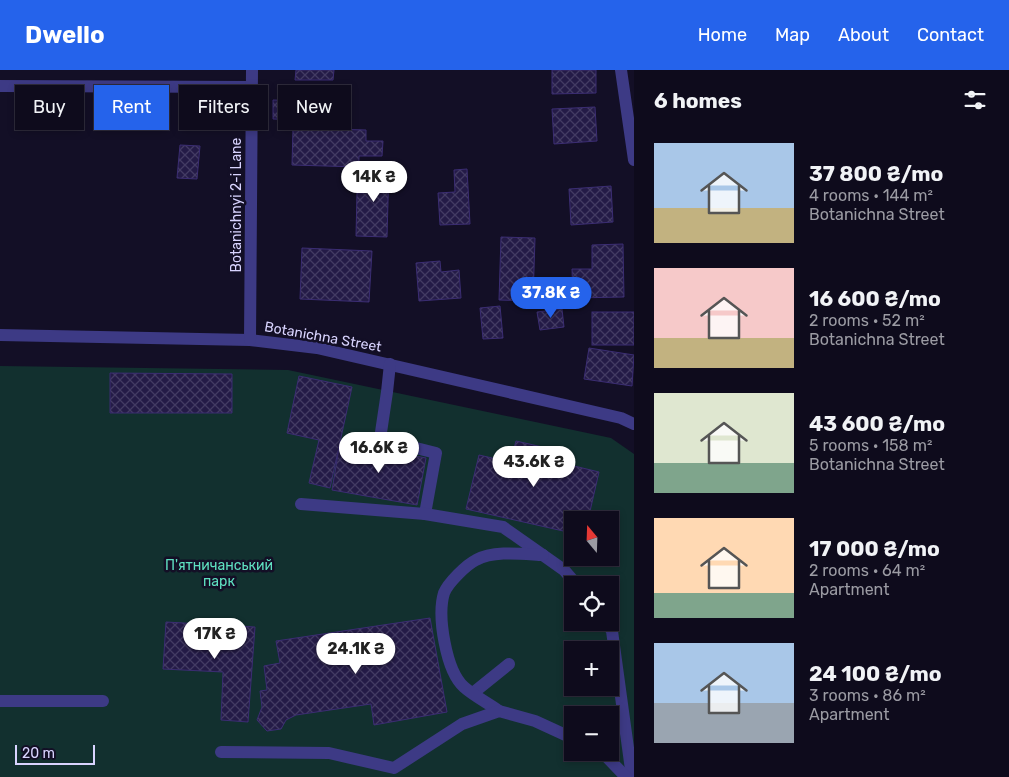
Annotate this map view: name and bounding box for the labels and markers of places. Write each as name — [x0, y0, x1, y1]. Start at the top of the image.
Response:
pin: 14K ₴ — [339, 160, 409, 203]
pin: 37.8K ₴ — [505, 276, 597, 319]
pin: 16.6K ₴ — [333, 432, 425, 474]
pin: 43.6K ₴ — [488, 446, 580, 488]
pin: 17K ₴ — [180, 618, 250, 660]
pin: 24.1K ₴ — [310, 632, 402, 675]

